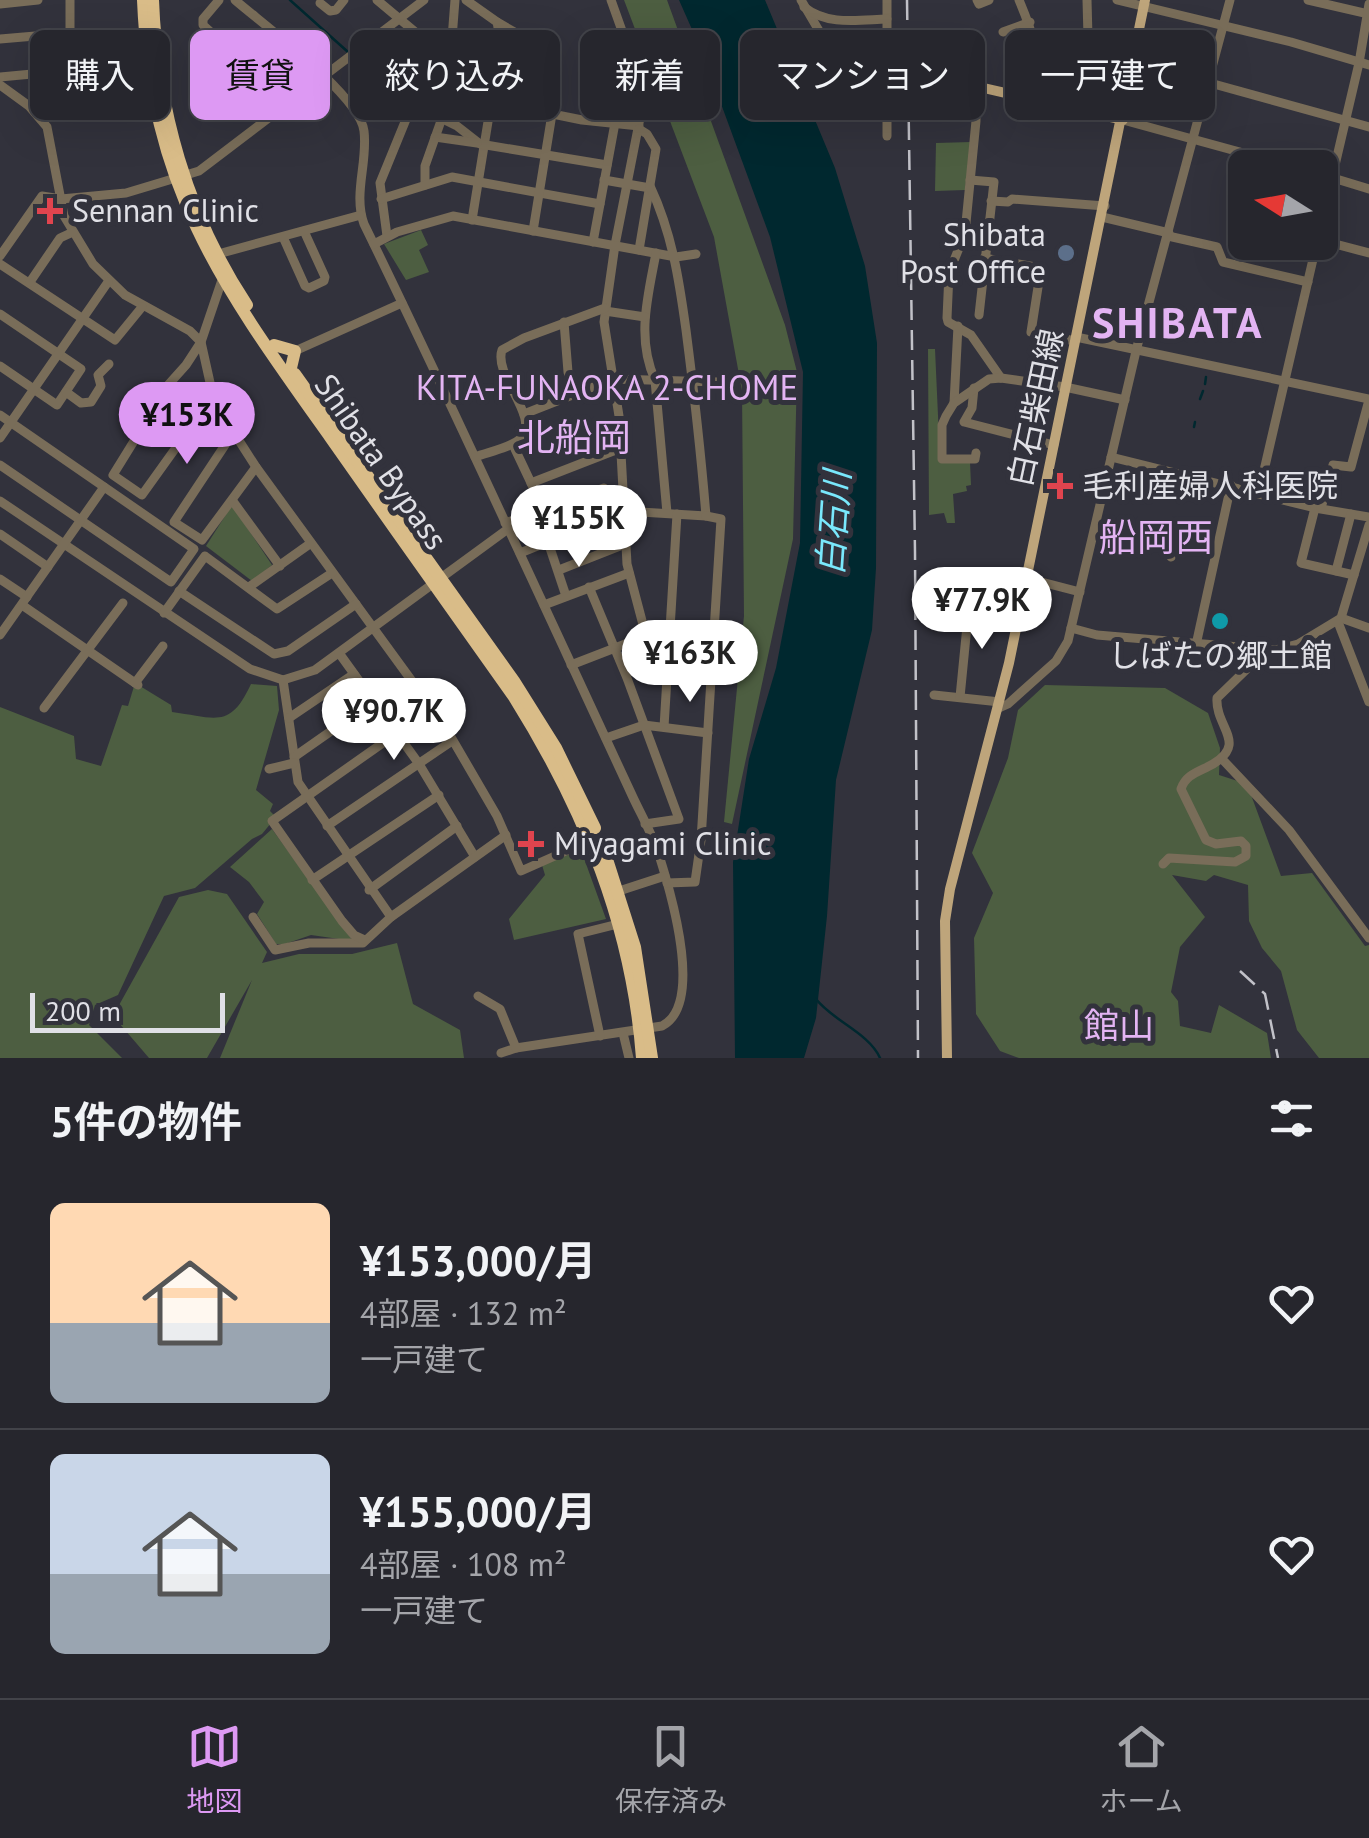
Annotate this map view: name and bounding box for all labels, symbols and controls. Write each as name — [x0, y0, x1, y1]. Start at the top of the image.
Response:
chip: 購入 — [30, 30, 170, 120]
chip: 賃貸 — [190, 30, 330, 120]
chip: 絞り込み — [350, 30, 560, 120]
chip: 新着 — [580, 30, 720, 120]
chip: マンション — [740, 30, 985, 120]
chip: 一戸建て — [1005, 30, 1215, 120]
north arrow — [1228, 150, 1338, 260]
map controls — [1228, 150, 1338, 260]
place label: Sennan Clinic — [72, 189, 259, 231]
marker: Sennan Clinic — [37, 198, 63, 224]
place label: Shibata Post Office — [900, 213, 1046, 292]
marker: Shibata Post Office — [1055, 242, 1077, 264]
district label: SHIBATA — [1092, 295, 1264, 350]
street label: 白石柴田線 — [998, 325, 1072, 490]
district label: KITA-FUNAOKA 2-CHOME — [416, 364, 798, 410]
street label: Shibata Bypass — [306, 365, 458, 558]
pin: ¥153K — [117, 382, 257, 467]
text: ¥153K — [141, 393, 233, 435]
district label: 北船岡 — [517, 412, 631, 461]
place label: 毛利産婦人科医院 — [1082, 464, 1338, 506]
water label: 白石川 — [806, 465, 860, 577]
marker: 毛利産婦人科医院 — [1047, 473, 1073, 499]
pin: ¥155K — [509, 485, 649, 570]
text: ¥155K — [533, 496, 625, 538]
district label: 船岡西 — [1099, 512, 1213, 561]
pin: ¥77.9K — [901, 567, 1063, 652]
text: ¥77.9K — [934, 578, 1030, 620]
marker: しばたの郷土館 — [1209, 610, 1231, 632]
pin: ¥163K — [620, 620, 760, 705]
text: ¥163K — [644, 631, 736, 673]
place label: しばたの郷土館 — [1108, 634, 1332, 676]
pin: ¥90.7K — [313, 678, 475, 763]
text: ¥90.7K — [344, 689, 444, 731]
place label: Miyagami Clinic — [554, 822, 772, 864]
marker: Miyagami Clinic — [518, 831, 544, 857]
scale bar — [30, 988, 225, 1032]
text: 200 m — [45, 992, 121, 1029]
district label: 館山 — [1084, 1002, 1154, 1048]
icon: filters — [1264, 1091, 1319, 1146]
text: 5件の物件 — [50, 1094, 242, 1149]
text: ¥153,000/月 — [360, 1233, 596, 1288]
icon: home — [130, 1243, 250, 1363]
icon: heart — [1264, 1276, 1319, 1331]
text: 4部屋 · 132 m² — [360, 1292, 567, 1334]
text: 一戸建て — [360, 1338, 488, 1380]
text: ¥155,000/月 — [360, 1484, 596, 1539]
icon: home — [130, 1494, 250, 1614]
icon: heart — [1264, 1527, 1319, 1582]
text: 4部屋 · 108 m² — [360, 1543, 567, 1585]
text: 一戸建て — [360, 1589, 488, 1631]
tab: 地図 — [186, 1719, 242, 1819]
tab: 保存済み — [615, 1719, 727, 1819]
tab: ホーム — [1100, 1719, 1183, 1819]

